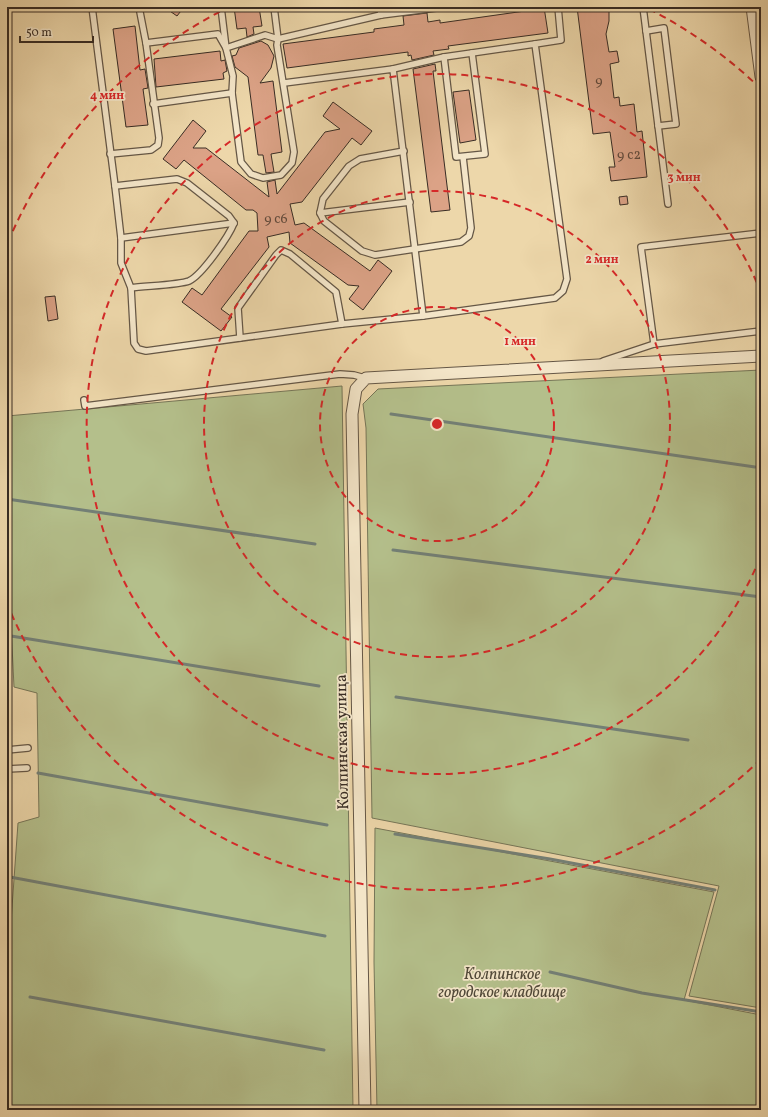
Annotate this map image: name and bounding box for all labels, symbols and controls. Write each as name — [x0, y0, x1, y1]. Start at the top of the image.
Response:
scale bar — [20, 18, 93, 44]
text: 50 m — [26, 25, 52, 41]
house number: 9 — [595, 72, 603, 91]
text: 4 мин — [90, 88, 124, 104]
house number: 9 с2 — [617, 146, 641, 165]
text: 3 мин — [667, 170, 701, 186]
house number: 9 с6 — [264, 210, 288, 229]
text: 2 мин — [585, 252, 619, 268]
text: 1 мин — [504, 334, 536, 350]
centre of rings — [430, 417, 444, 431]
street label: Колпинская улица — [331, 674, 355, 810]
park label: Колпинское городское кладбище — [438, 964, 566, 1004]

